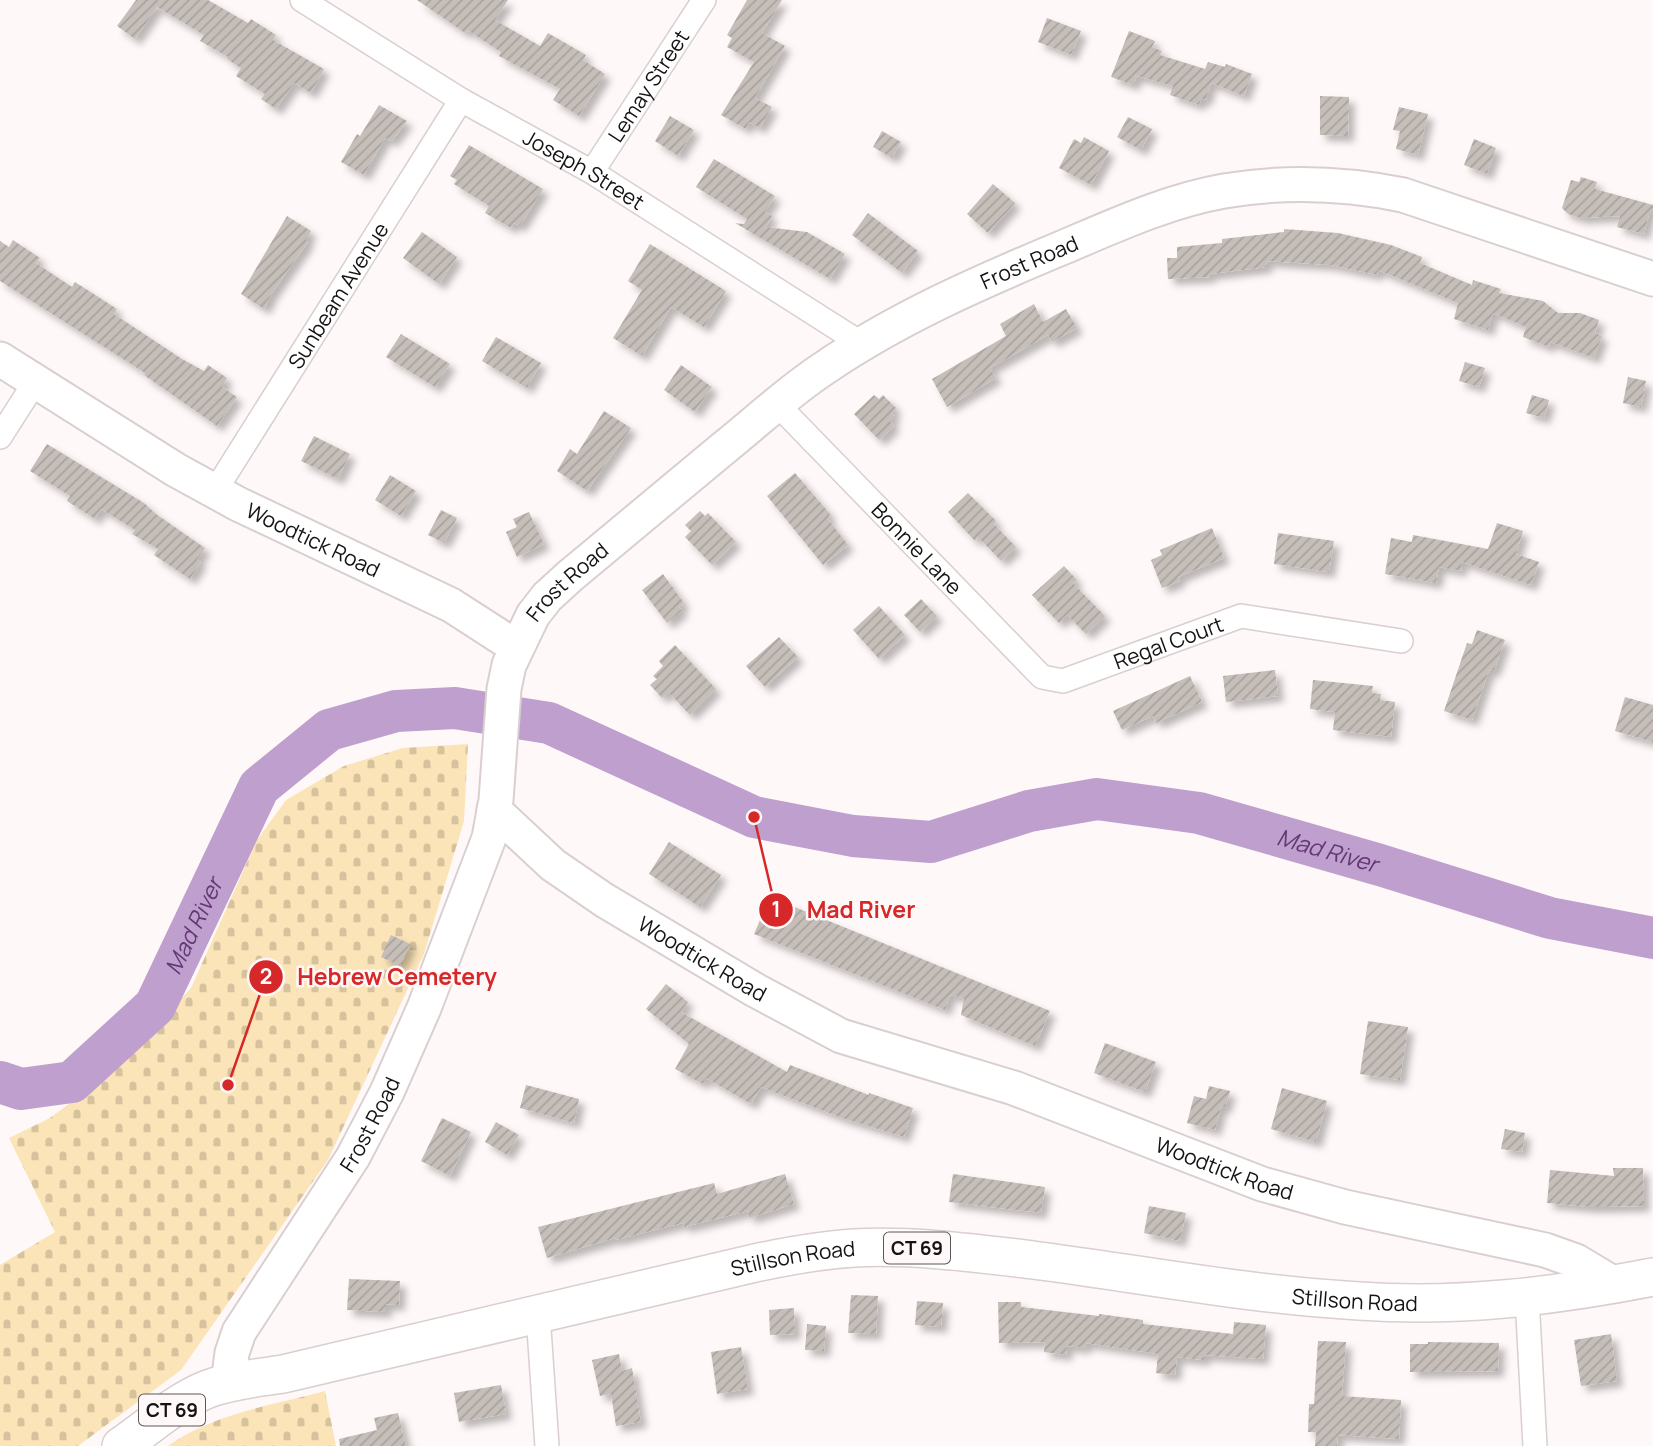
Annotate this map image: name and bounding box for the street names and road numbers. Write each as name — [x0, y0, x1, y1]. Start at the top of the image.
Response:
street label: Lemay Street — [601, 24, 695, 147]
street label: Joseph Street — [518, 123, 650, 216]
street label: Sunbeam Avenue — [281, 217, 395, 374]
street label: Frost Road — [976, 229, 1082, 295]
street label: Woodtick Road — [242, 496, 385, 583]
street label: Bonnie Lane — [866, 496, 968, 601]
street label: Frost Road — [519, 536, 614, 627]
street label: Regal Court — [1110, 610, 1227, 675]
street label: Woodtick Road — [633, 909, 772, 1008]
street label: Frost Road — [333, 1072, 406, 1177]
street label: Woodtick Road — [1152, 1130, 1297, 1206]
road number: CT 69 — [884, 1232, 950, 1264]
street label: Stillson Road — [728, 1234, 856, 1282]
street label: Stillson Road — [1291, 1282, 1418, 1317]
road number: CT 69 — [139, 1394, 205, 1426]

